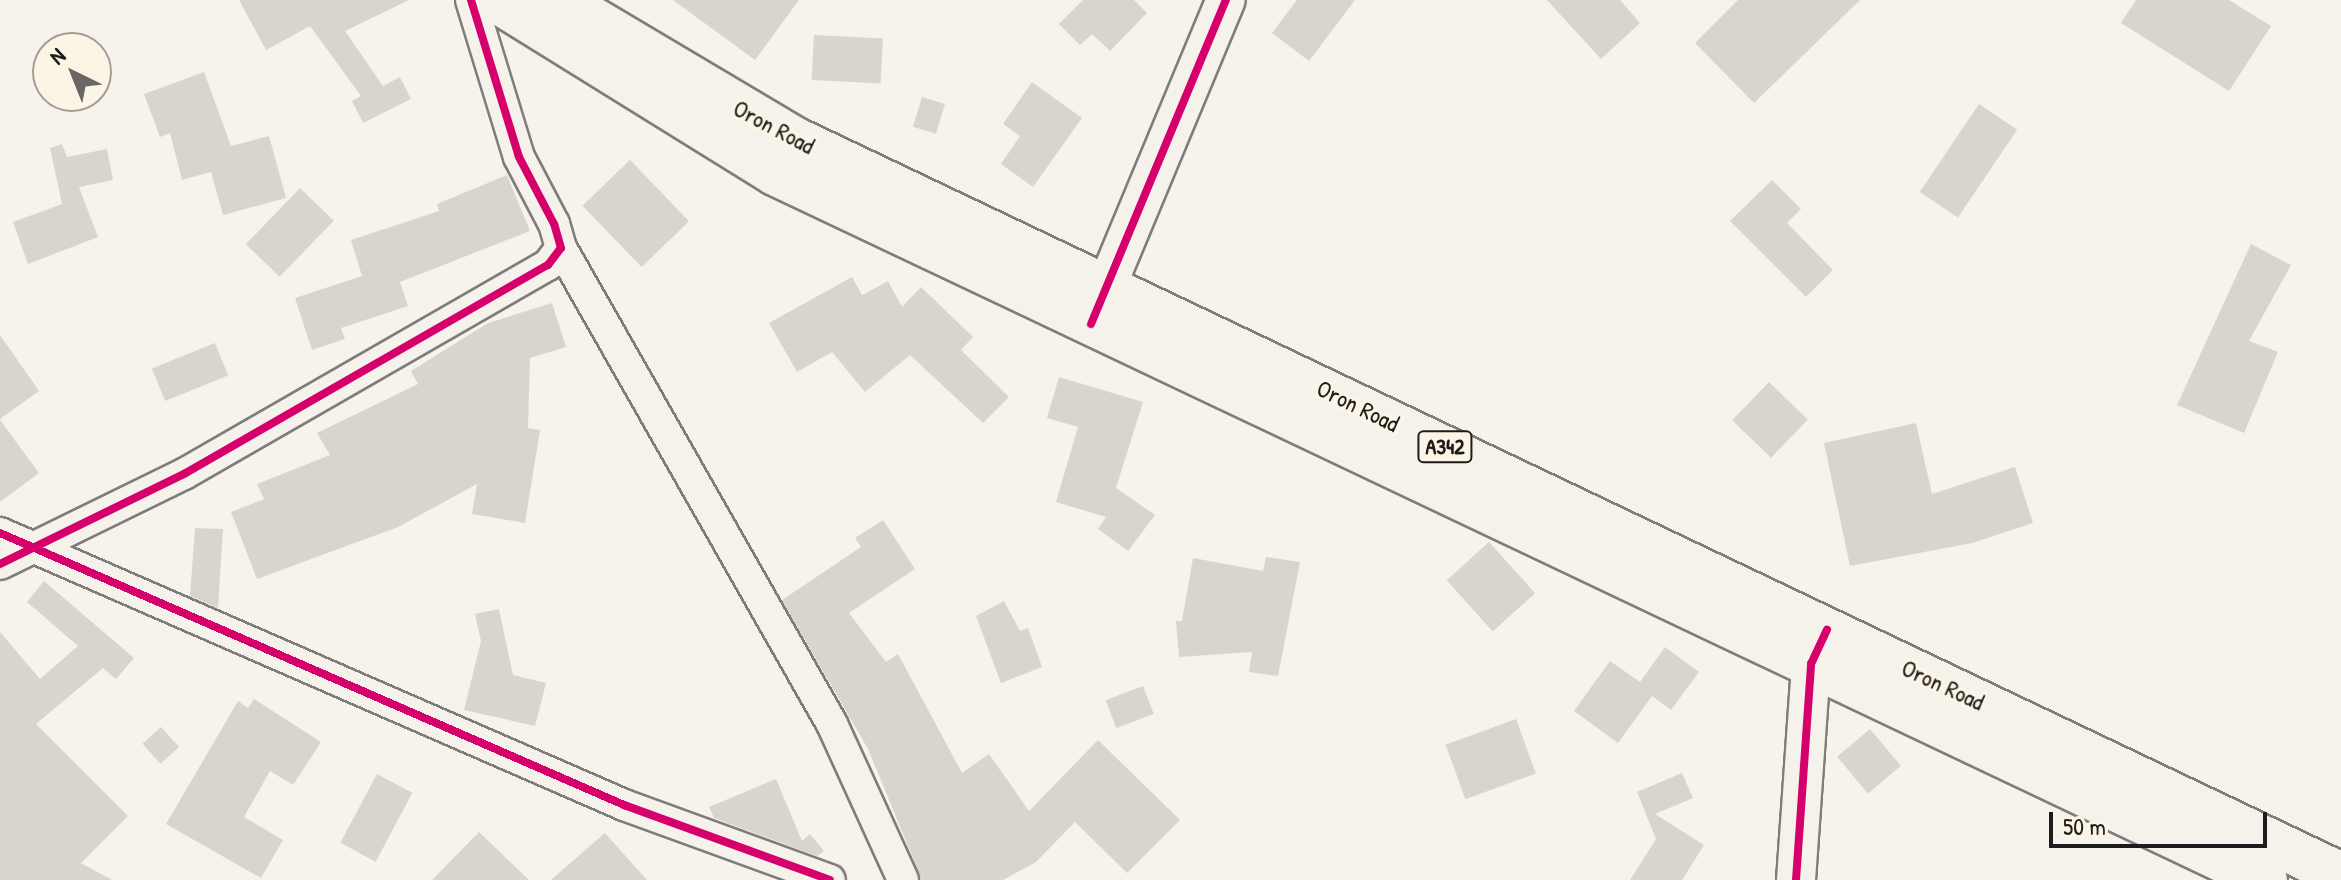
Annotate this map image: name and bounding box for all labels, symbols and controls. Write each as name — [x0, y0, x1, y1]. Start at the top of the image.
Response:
north arrow — [32, 32, 112, 112]
text: N — [42, 41, 72, 71]
street label: Oron Road — [728, 94, 820, 160]
street label: Oron Road — [1312, 374, 1404, 438]
road number: A342 — [1417, 429, 1473, 465]
street label: Oron Road — [1897, 653, 1989, 717]
scale bar — [2053, 796, 2271, 846]
text: 50 m — [2063, 810, 2106, 842]

